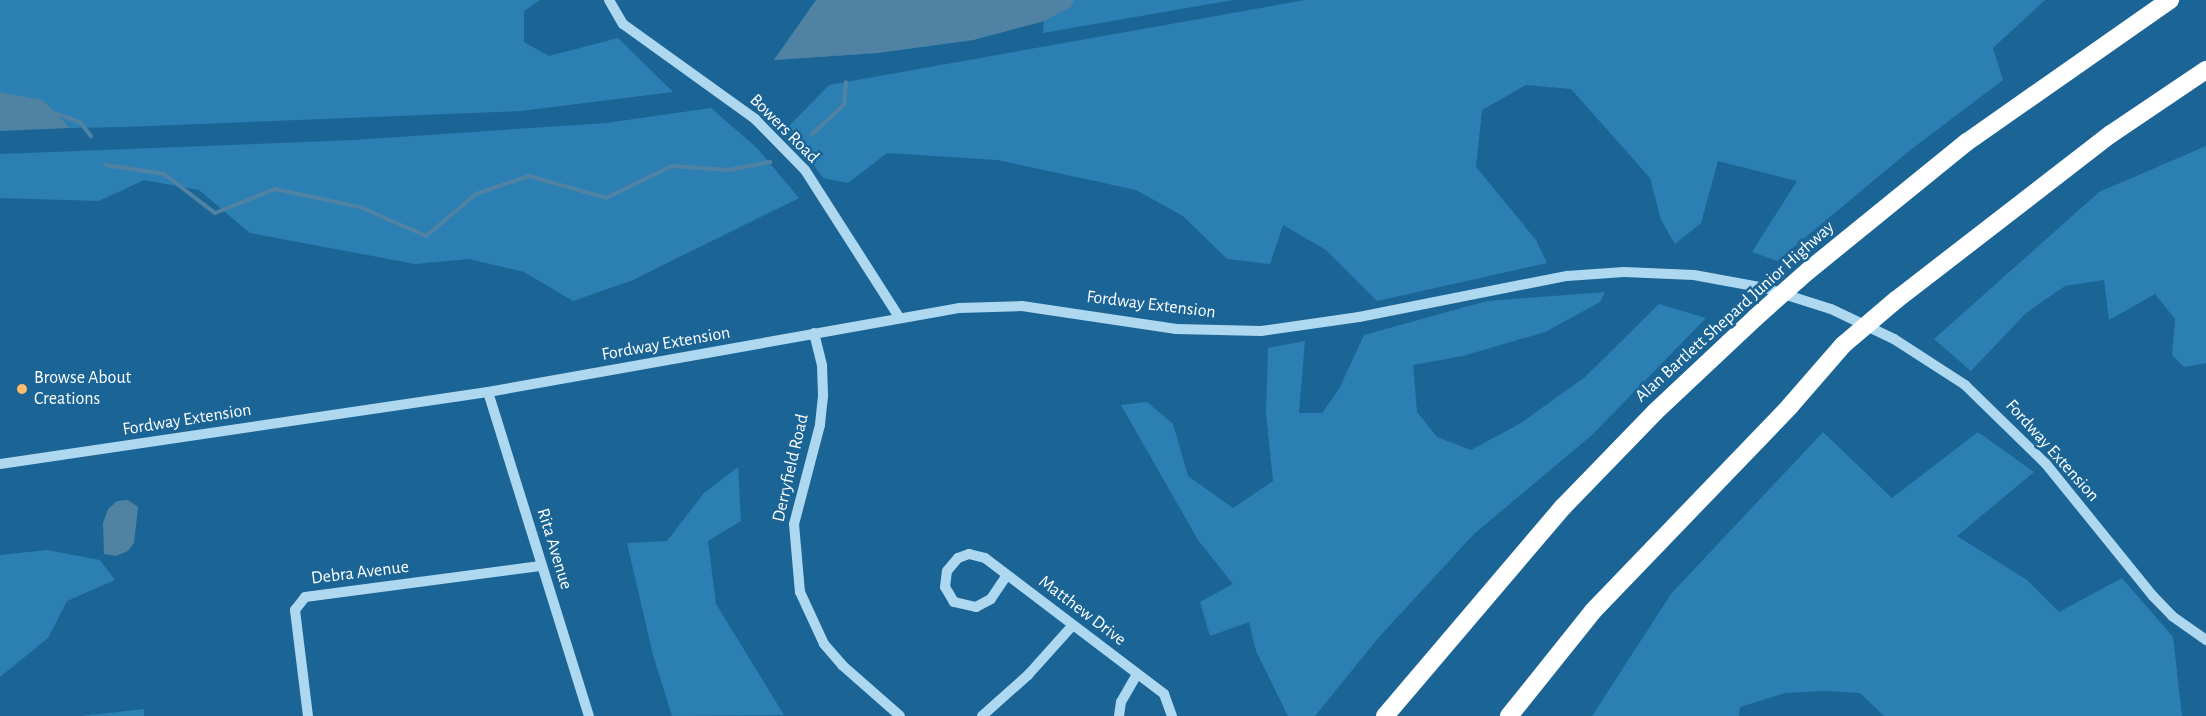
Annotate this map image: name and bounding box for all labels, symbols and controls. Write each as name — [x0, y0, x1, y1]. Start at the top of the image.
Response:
street label: Bowers Road — [745, 90, 823, 168]
street label: Alan Bartlett Shepard Junior Highway — [1631, 217, 1839, 407]
street label: Fordway Extension — [1085, 286, 1217, 324]
street label: Fordway Extension — [600, 322, 732, 366]
place label: Browse About Creations — [34, 368, 131, 410]
marker: Browse About Creations — [15, 382, 29, 396]
street label: Fordway Extension — [2000, 395, 2104, 507]
street label: Fordway Extension — [121, 399, 253, 441]
street label: Derryfield Road — [768, 412, 814, 524]
street label: Rita Avenue — [531, 506, 577, 592]
street label: Debra Avenue — [310, 556, 410, 590]
street label: Matthew Drive — [1034, 571, 1130, 651]

